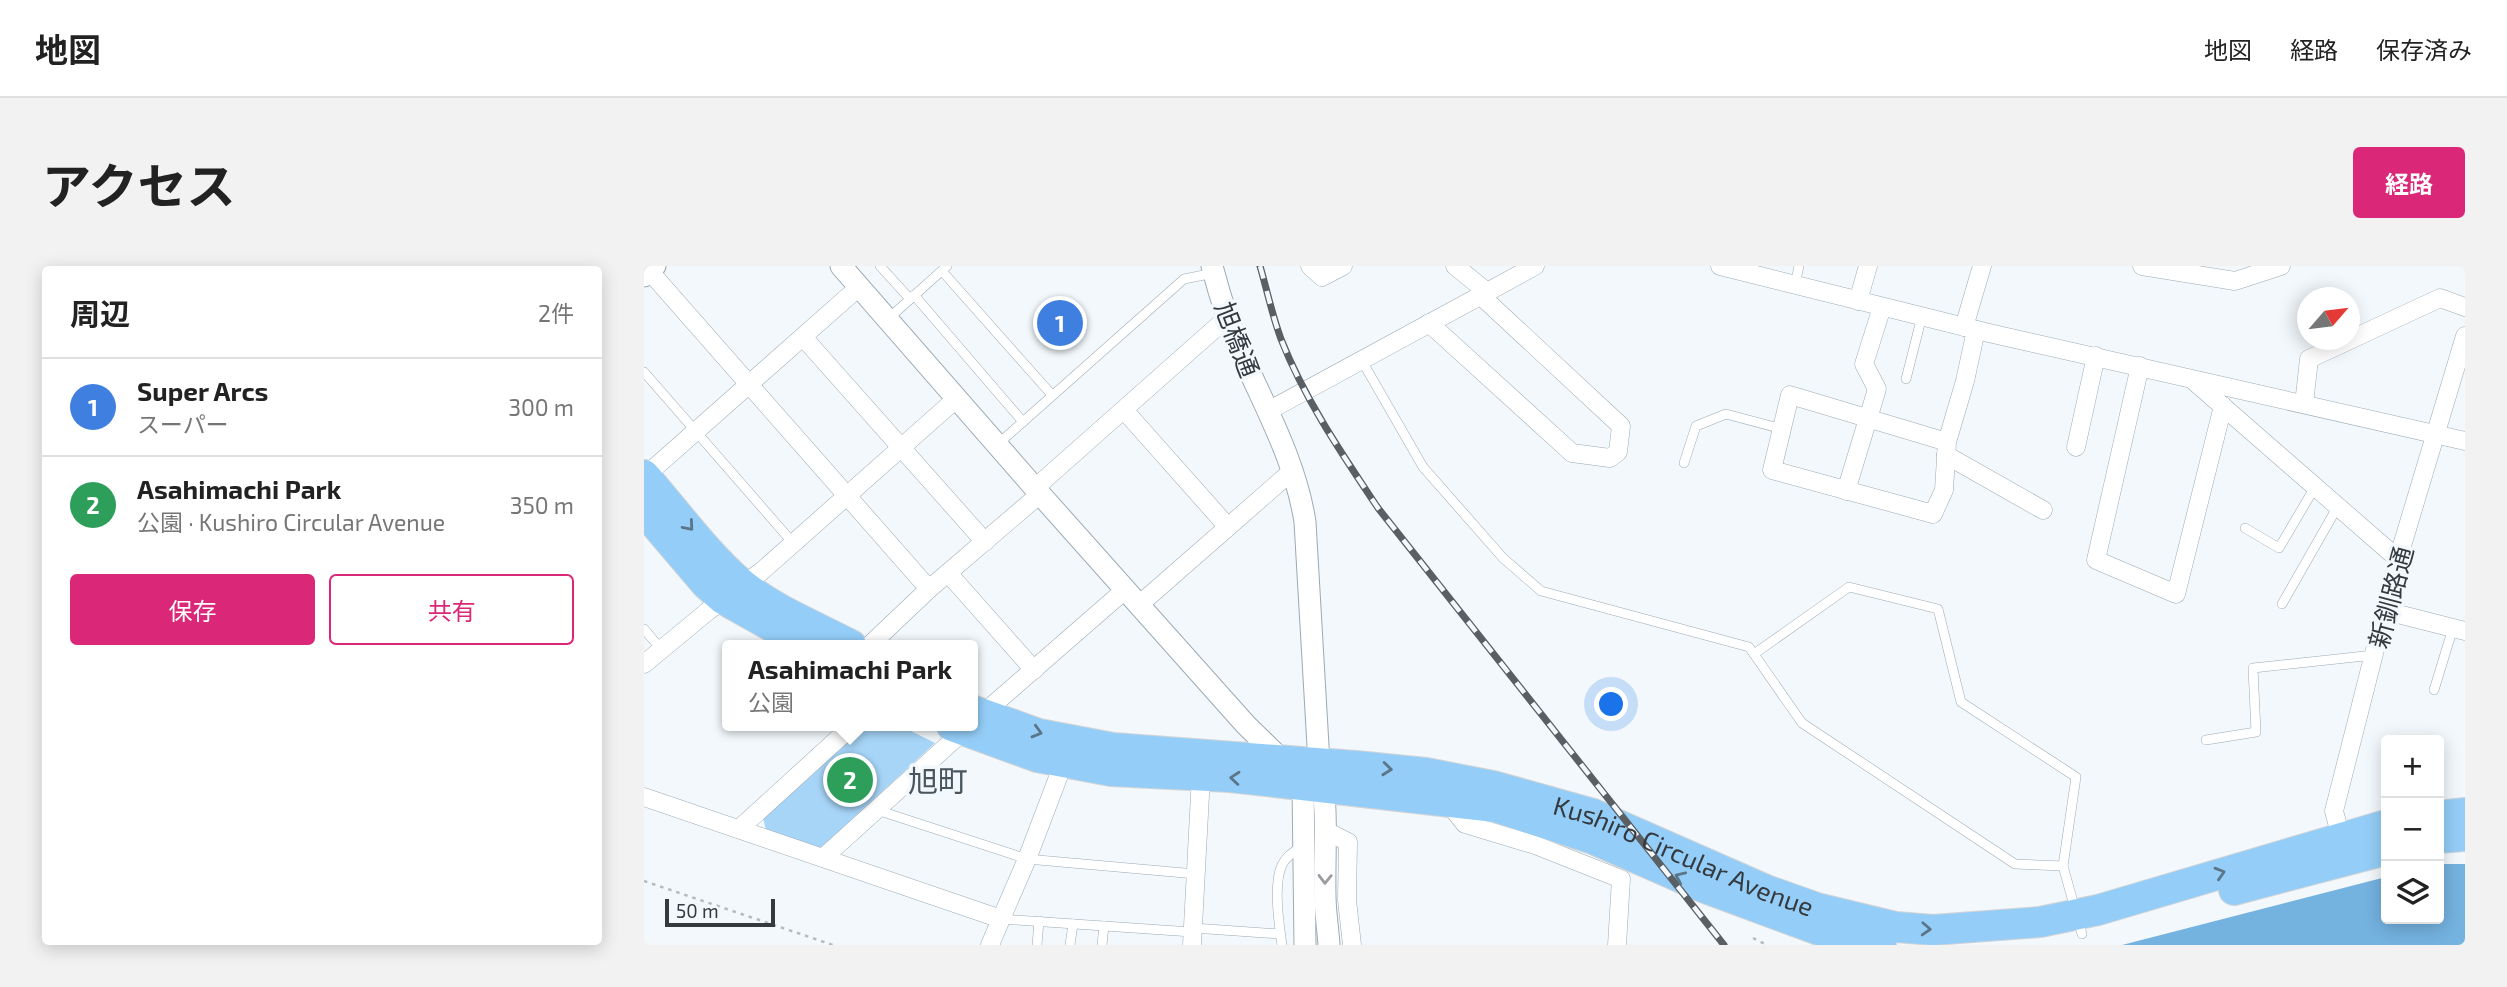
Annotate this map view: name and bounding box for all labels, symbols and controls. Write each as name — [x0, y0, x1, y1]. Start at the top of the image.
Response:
text: 地図 — [35, 29, 101, 69]
text: 地図 — [2204, 35, 2252, 64]
text: 経路 — [2290, 35, 2338, 64]
text: 保存済み — [2376, 35, 2472, 64]
button: 経路 — [2353, 147, 2465, 218]
text: アクセス — [42, 155, 236, 214]
north arrow — [2297, 287, 2360, 350]
text: 周辺 — [70, 295, 130, 331]
pin: 1 — [1037, 297, 1083, 349]
street label: 旭橋通 — [1210, 297, 1266, 381]
text: 2件 — [538, 299, 574, 327]
text: Super Arcs — [137, 375, 268, 406]
text: 1 — [88, 393, 98, 421]
text: 300 m — [508, 393, 574, 421]
text: スーパー — [137, 410, 229, 438]
text: Asahimachi Park — [137, 473, 341, 504]
text: 2 — [86, 491, 100, 519]
text: 350 m — [510, 491, 574, 519]
text: 公園 · Kushiro Circular Avenue — [137, 508, 445, 536]
one-way arrow — [681, 518, 693, 531]
street label: 新釧路通 — [2362, 543, 2418, 651]
button: 保存 — [70, 574, 315, 645]
button: 共有 — [329, 574, 574, 645]
popup — [722, 640, 978, 731]
text: Asahimachi Park — [748, 653, 952, 684]
your location — [1594, 687, 1628, 721]
text: 公園 — [748, 688, 794, 716]
one-way arrow — [1031, 724, 1043, 739]
map controls — [2381, 735, 2444, 924]
button: + — [2381, 735, 2444, 798]
pin: 2 — [827, 754, 873, 806]
one-way arrow — [1382, 761, 1393, 776]
district label: 旭町 — [908, 762, 968, 798]
one-way arrow — [1229, 771, 1240, 786]
street label: Kushiro Circular Avenue — [1550, 788, 1818, 921]
button: − — [2381, 798, 2444, 861]
button: layers — [2381, 861, 2444, 924]
one-way arrow — [2214, 867, 2226, 882]
one-way arrow — [1675, 871, 1687, 885]
one-way arrow — [1317, 874, 1333, 885]
scale bar — [665, 896, 775, 928]
text: 50 m — [676, 899, 719, 922]
one-way arrow — [1921, 921, 1932, 936]

